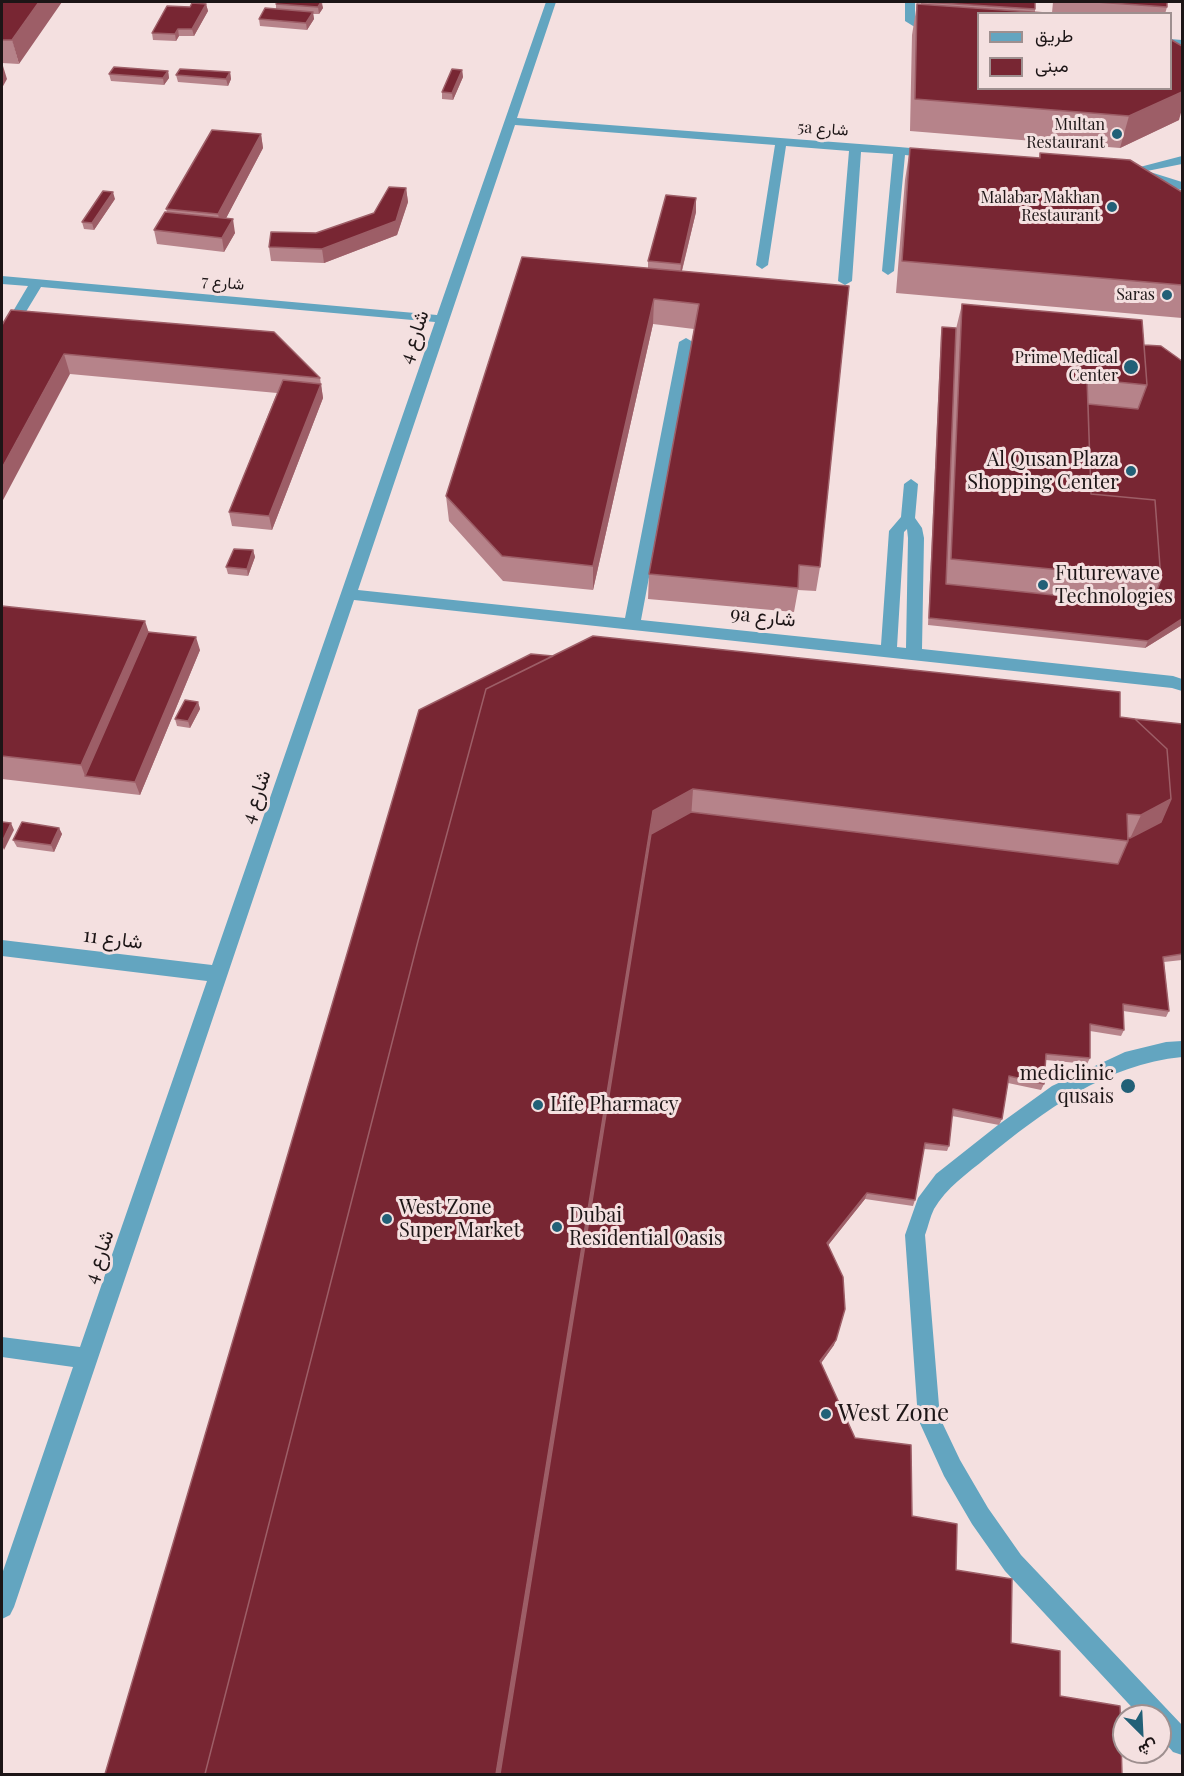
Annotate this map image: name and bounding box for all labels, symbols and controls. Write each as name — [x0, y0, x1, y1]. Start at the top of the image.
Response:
legend — [977, 12, 1172, 90]
text: طريق — [1035, 23, 1073, 47]
text: مبنى — [1035, 53, 1069, 77]
place label: Multan Restaurant — [1026, 115, 1105, 153]
street label: 5a شارع — [797, 118, 849, 140]
marker: Multan Restaurant — [1110, 127, 1124, 141]
place label: Malabar Makhan Restaurant — [980, 188, 1100, 226]
marker: Malabar Makhan Restaurant — [1105, 200, 1119, 214]
street label: شارع 7 — [201, 272, 245, 294]
place label: Saras — [1116, 285, 1155, 305]
marker: Saras — [1160, 288, 1174, 302]
street label: شارع 4 — [394, 307, 434, 367]
place label: Prime Medical Center — [1014, 348, 1118, 386]
marker: Prime Medical Center — [1122, 358, 1140, 376]
place label: Al Qusan Plaza Shopping Center — [967, 448, 1119, 495]
marker: Al Qusan Plaza Shopping Center — [1124, 464, 1138, 478]
place label: Futurewave Technologies — [1055, 562, 1173, 609]
marker: Futurewave Technologies — [1036, 578, 1050, 592]
street label: 9a شارع — [729, 602, 797, 632]
street label: شارع 4 — [236, 767, 276, 827]
street label: شارع 11 — [82, 923, 144, 955]
place label: mediclinic qusais — [1020, 1062, 1114, 1109]
marker: mediclinic qusais — [1119, 1077, 1137, 1095]
place label: Life Pharmacy — [550, 1093, 679, 1117]
marker: Life Pharmacy — [531, 1098, 545, 1112]
place label: West Zone Super Market — [399, 1196, 520, 1243]
place label: Dubai Residential Oasis — [569, 1204, 723, 1251]
marker: West Zone Super Market — [380, 1212, 394, 1226]
marker: Dubai Residential Oasis — [550, 1220, 564, 1234]
street label: شارع 4 — [79, 1227, 119, 1287]
place label: West Zone — [838, 1400, 949, 1428]
marker: West Zone — [819, 1407, 833, 1421]
north arrow — [1112, 1704, 1172, 1764]
text: ش — [1136, 1736, 1162, 1763]

